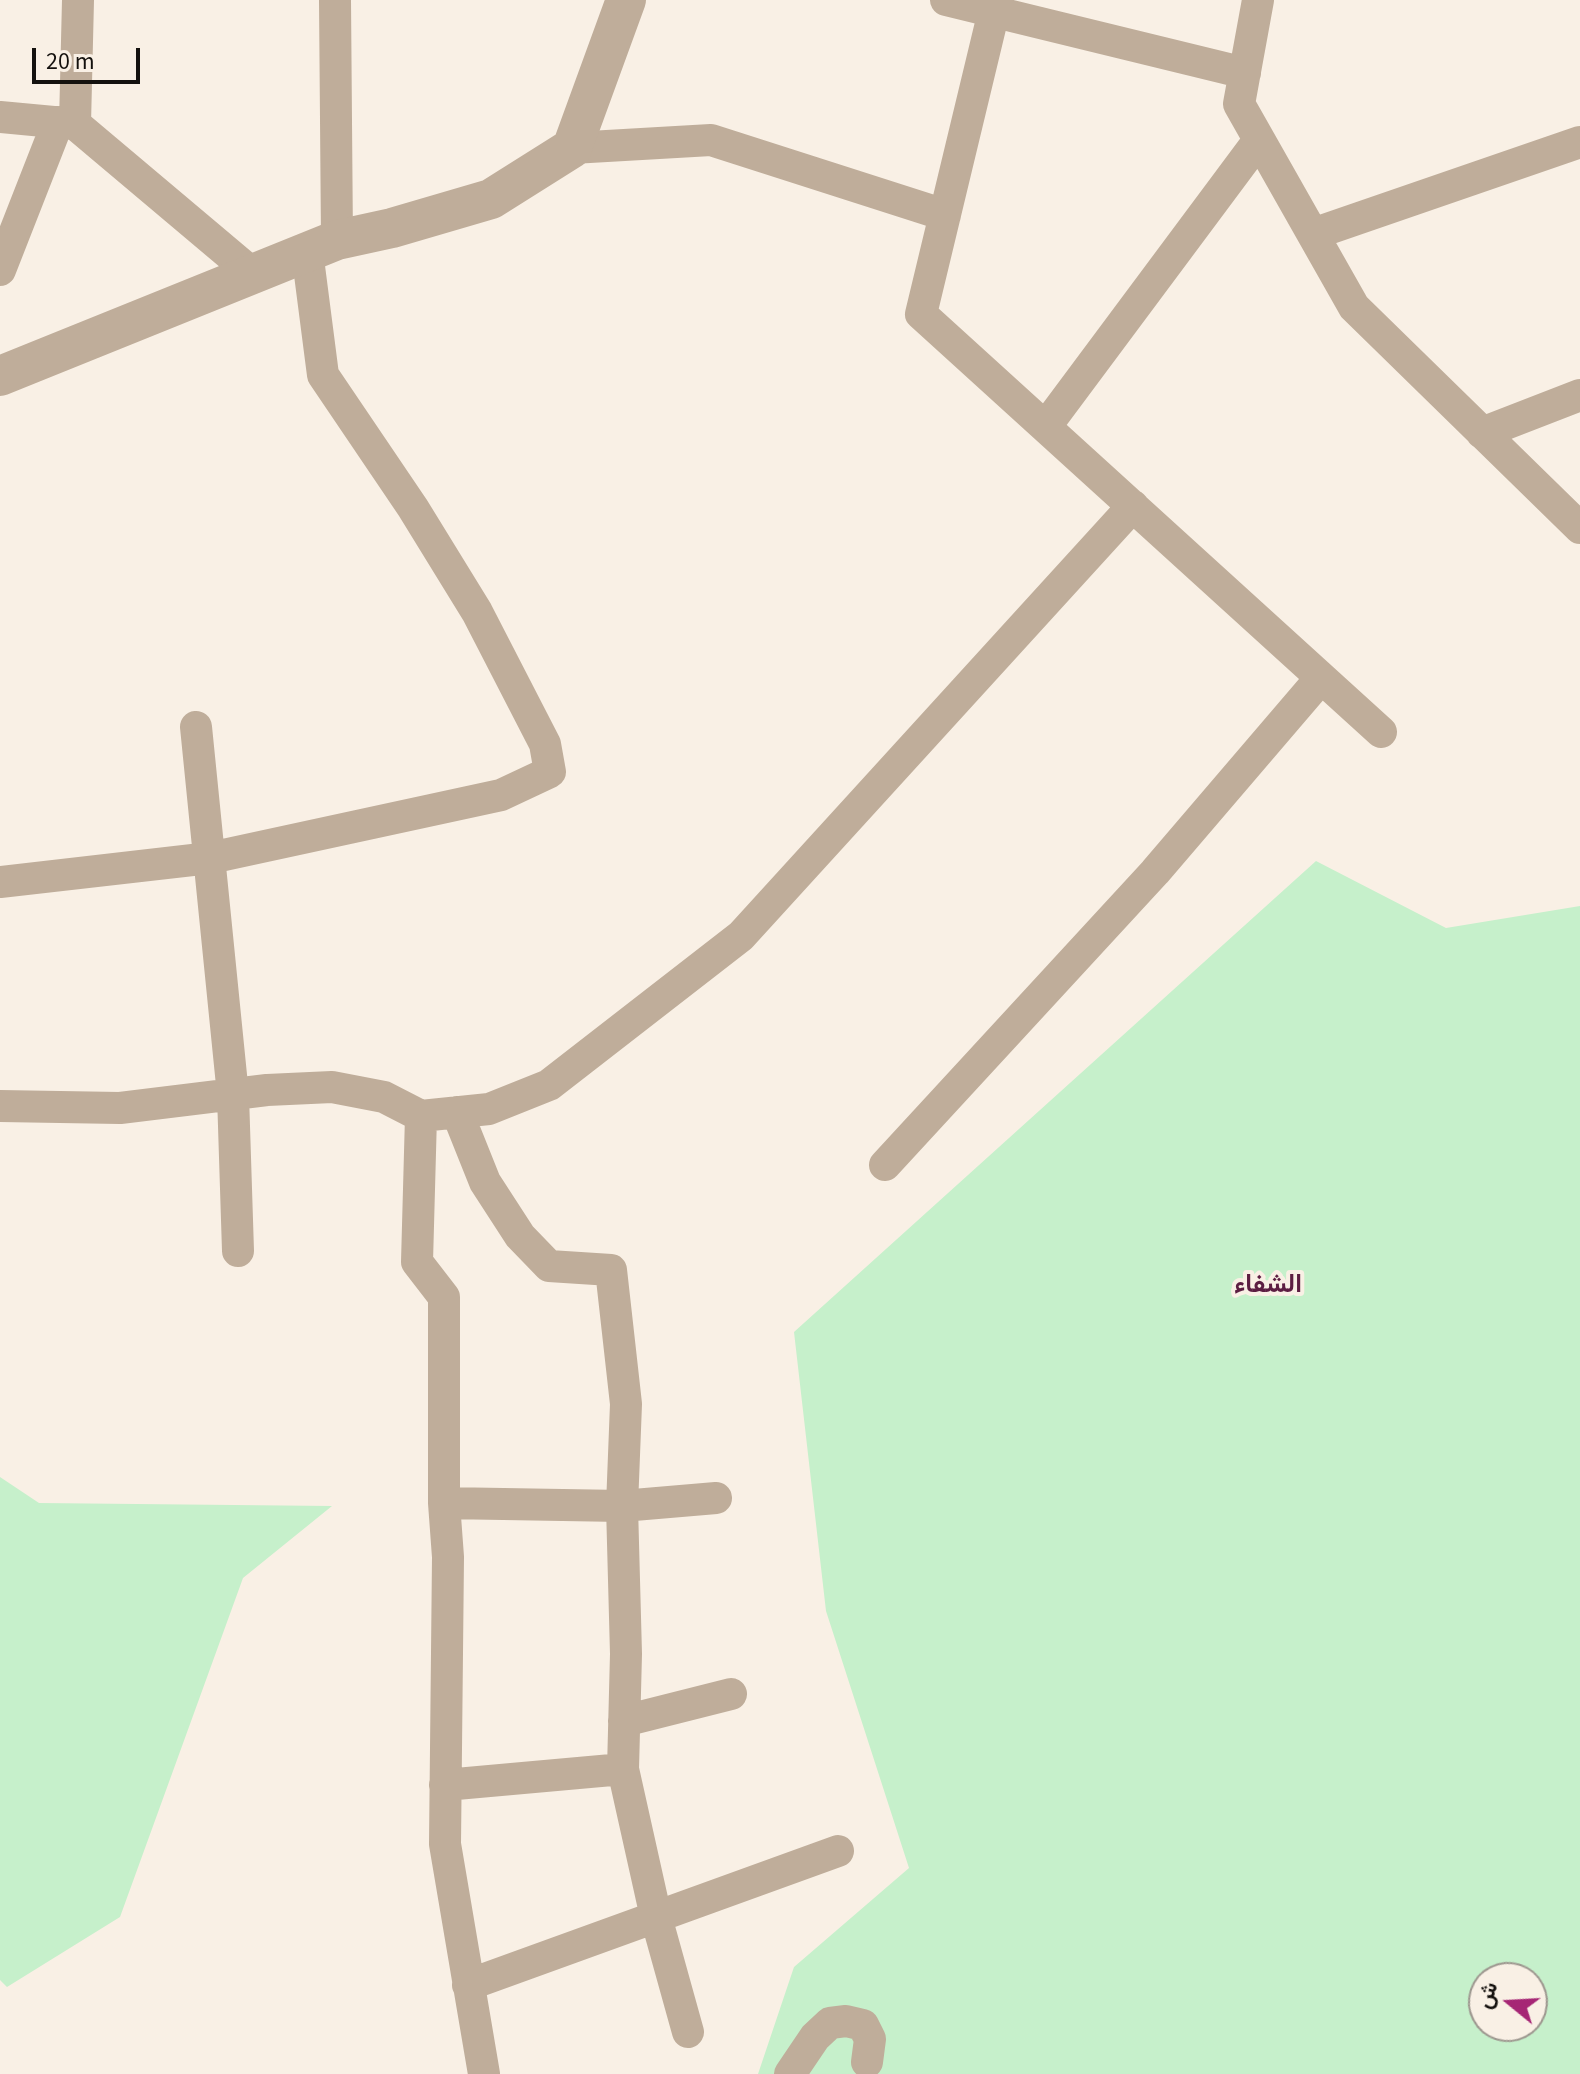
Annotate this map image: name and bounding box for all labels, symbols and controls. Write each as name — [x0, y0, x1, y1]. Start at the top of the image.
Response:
scale bar — [36, 32, 144, 82]
text: 20 m — [46, 44, 95, 79]
district label: الشفاء — [1234, 1270, 1302, 1302]
north arrow — [1468, 1962, 1548, 2042]
text: ش — [1468, 1978, 1506, 2013]

